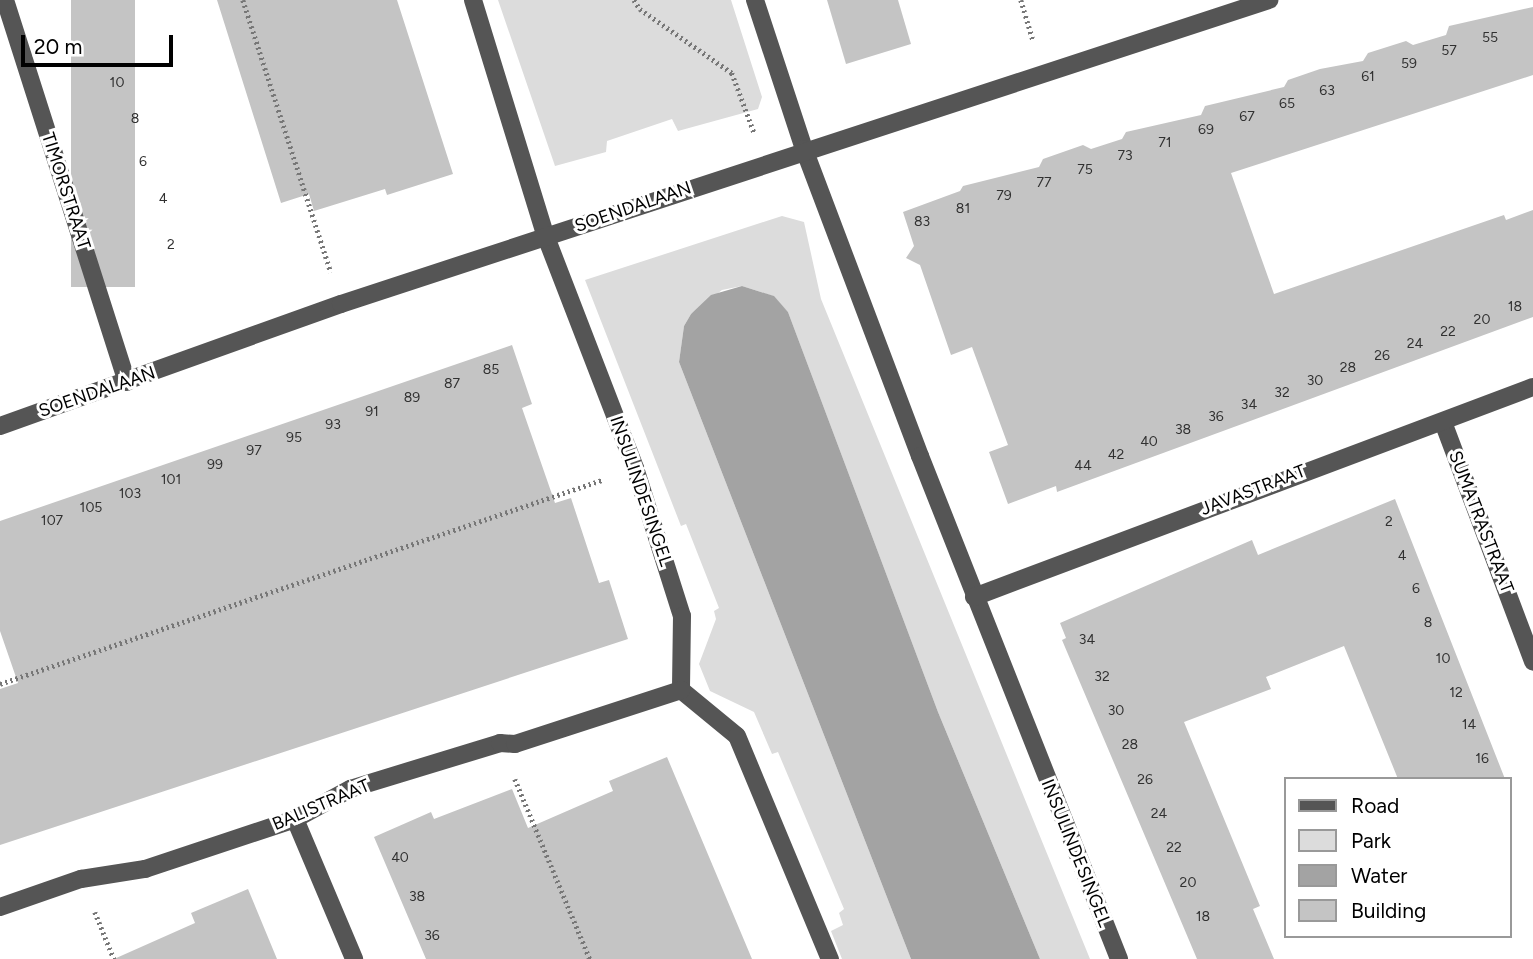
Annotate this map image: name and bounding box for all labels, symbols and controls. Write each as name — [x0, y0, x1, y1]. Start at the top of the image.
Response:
scale bar — [24, 21, 177, 65]
house number: 55 — [1482, 30, 1498, 46]
text: 20 m — [34, 34, 82, 59]
house number: 57 — [1441, 43, 1457, 59]
house number: 59 — [1401, 56, 1417, 72]
house number: 61 — [1361, 69, 1375, 85]
house number: 10 — [110, 75, 124, 91]
house number: 63 — [1319, 83, 1335, 99]
house number: 65 — [1279, 96, 1295, 112]
house number: 67 — [1239, 109, 1255, 125]
house number: 8 — [131, 111, 139, 127]
house number: 69 — [1198, 122, 1214, 138]
street label: TIMORSTRAAT — [37, 130, 95, 252]
house number: 71 — [1158, 135, 1172, 151]
house number: 73 — [1117, 148, 1133, 164]
house number: 6 — [139, 154, 147, 170]
house number: 75 — [1077, 162, 1093, 178]
house number: 77 — [1036, 175, 1052, 191]
street label: SOENDALAAN — [572, 177, 694, 237]
house number: 79 — [996, 188, 1012, 204]
house number: 4 — [159, 191, 167, 207]
house number: 81 — [956, 201, 970, 217]
house number: 83 — [914, 214, 930, 230]
house number: 2 — [167, 237, 175, 253]
house number: 18 — [1508, 299, 1522, 315]
house number: 20 — [1474, 312, 1490, 328]
house number: 22 — [1440, 324, 1456, 340]
house number: 24 — [1407, 336, 1423, 352]
house number: 26 — [1374, 348, 1390, 364]
house number: 28 — [1340, 360, 1356, 376]
street label: SOENDALAAN — [36, 362, 158, 422]
house number: 85 — [483, 362, 499, 378]
house number: 30 — [1307, 373, 1323, 389]
house number: 87 — [444, 376, 460, 392]
house number: 32 — [1274, 385, 1290, 401]
house number: 89 — [404, 390, 420, 406]
house number: 34 — [1241, 397, 1257, 413]
house number: 91 — [365, 404, 379, 420]
house number: 36 — [1208, 409, 1224, 425]
street label: INSULINDESINGEL — [605, 413, 677, 569]
house number: 93 — [325, 417, 341, 433]
house number: 38 — [1175, 422, 1191, 438]
house number: 95 — [286, 430, 302, 446]
house number: 40 — [1140, 434, 1158, 450]
house number: 97 — [246, 443, 262, 459]
house number: 42 — [1108, 447, 1124, 463]
street label: SUMATRASTRAAT — [1444, 448, 1518, 596]
house number: 99 — [207, 457, 223, 473]
house number: 44 — [1074, 458, 1092, 474]
street label: JAVASTRAAT — [1197, 460, 1309, 520]
house number: 101 — [161, 472, 181, 488]
house number: 103 — [119, 486, 141, 502]
house number: 105 — [80, 500, 102, 516]
house number: 107 — [41, 513, 63, 529]
house number: 2 — [1385, 514, 1393, 530]
house number: 4 — [1398, 548, 1406, 564]
house number: 6 — [1412, 581, 1420, 597]
house number: 8 — [1424, 615, 1432, 631]
house number: 34 — [1079, 632, 1095, 648]
house number: 10 — [1436, 651, 1450, 667]
house number: 32 — [1094, 669, 1110, 685]
house number: 12 — [1449, 685, 1463, 701]
house number: 30 — [1108, 703, 1124, 719]
house number: 14 — [1462, 717, 1476, 733]
house number: 28 — [1122, 737, 1138, 753]
house number: 16 — [1475, 751, 1489, 767]
house number: 26 — [1137, 772, 1153, 788]
street label: BALISTRAAT — [269, 775, 373, 835]
street label: INSULINDESINGEL — [1037, 776, 1115, 930]
legend — [1284, 777, 1512, 938]
text: Road — [1351, 793, 1399, 818]
house number: 24 — [1151, 806, 1167, 822]
text: Park — [1351, 828, 1391, 853]
house number: 22 — [1166, 840, 1182, 856]
house number: 40 — [391, 850, 409, 866]
text: Water — [1351, 863, 1407, 888]
house number: 20 — [1180, 875, 1196, 891]
house number: 38 — [409, 889, 425, 905]
text: Building — [1351, 898, 1426, 923]
house number: 18 — [1196, 909, 1210, 925]
house number: 36 — [424, 928, 440, 944]

